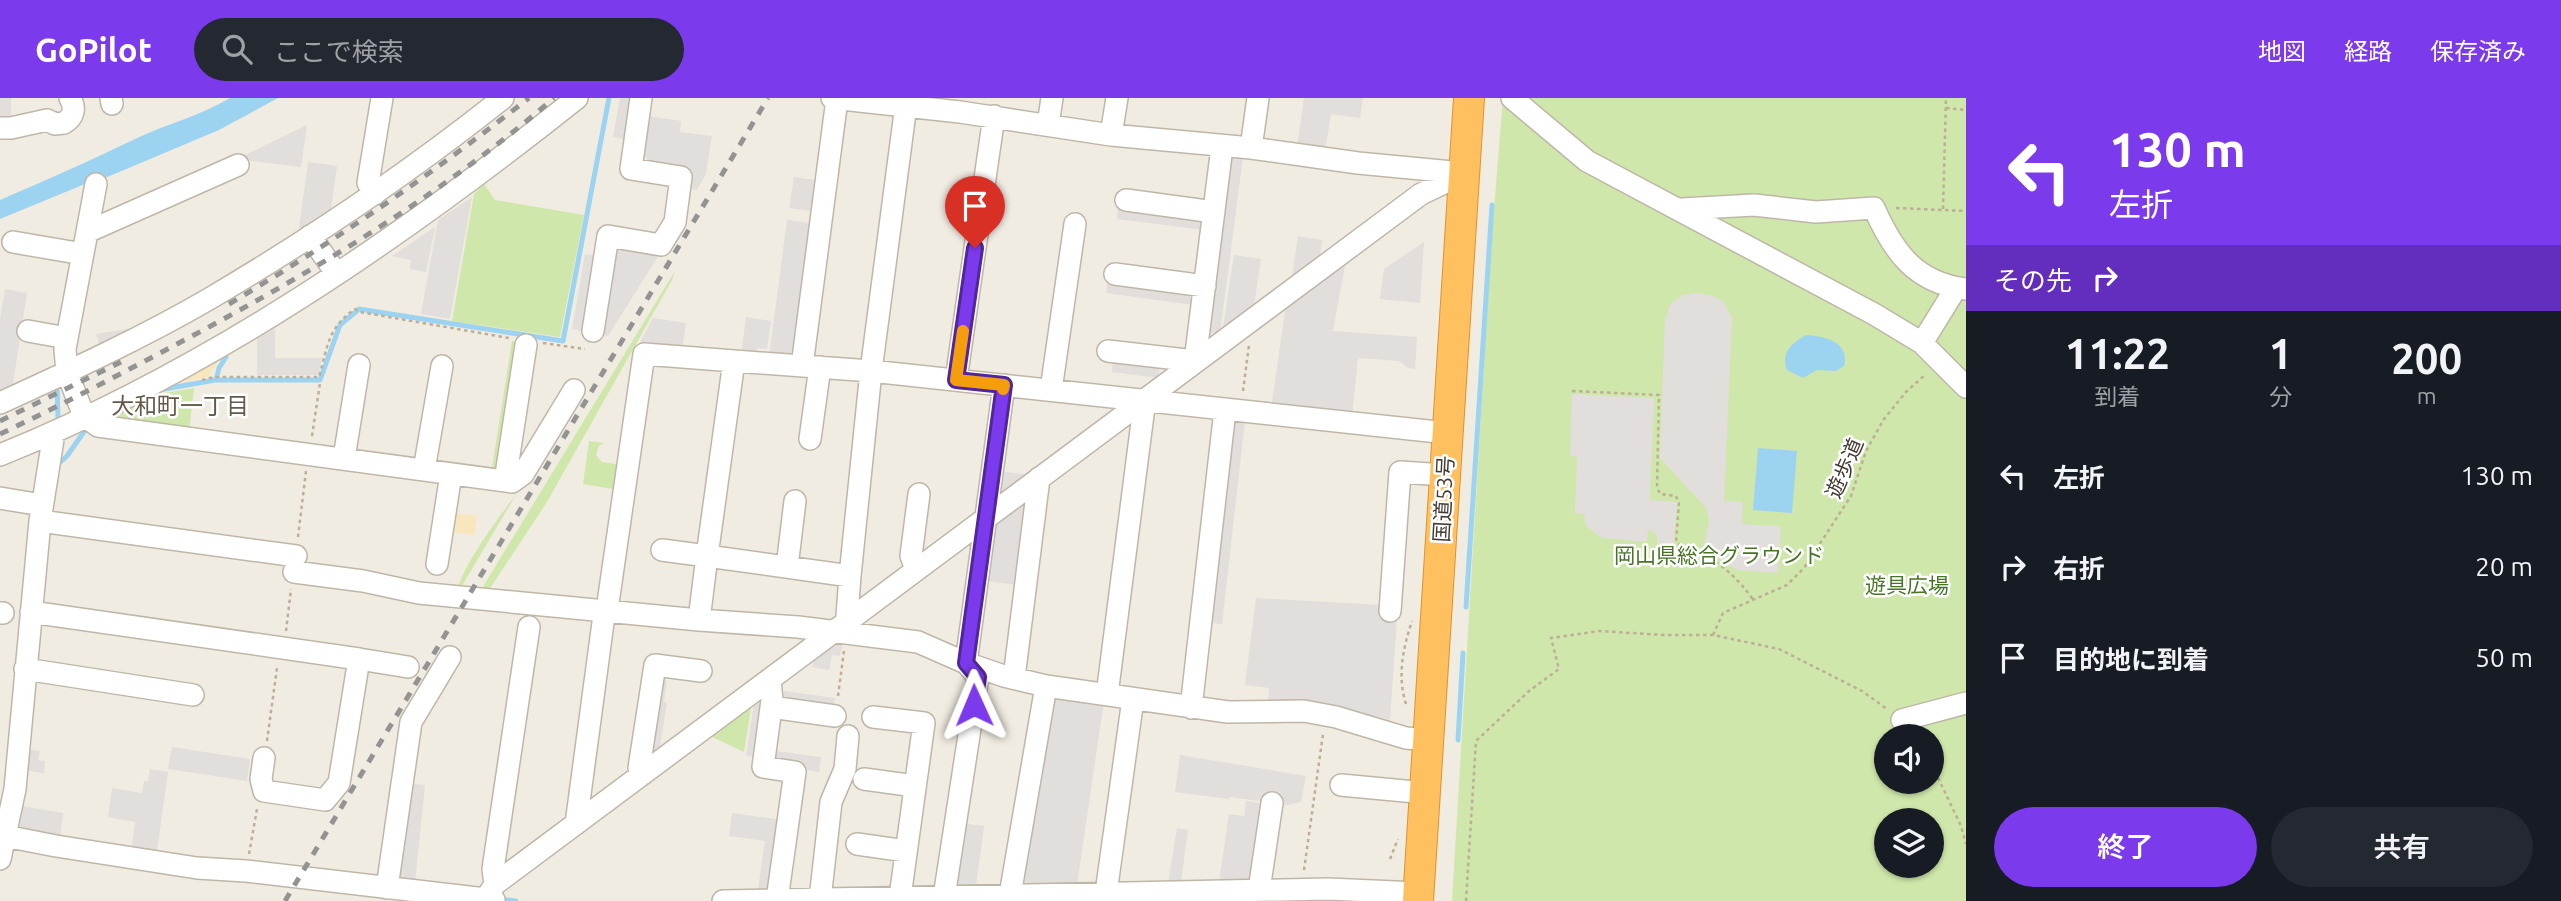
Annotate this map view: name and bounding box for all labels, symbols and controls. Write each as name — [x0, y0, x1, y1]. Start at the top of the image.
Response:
search box — [194, 18, 684, 81]
icon: search — [218, 30, 256, 68]
text: GoPilot — [35, 31, 152, 68]
text: ここで検索 — [274, 37, 404, 66]
text: 地図 — [2258, 38, 2306, 65]
text: 経路 — [2344, 38, 2392, 65]
text: 保存済み — [2430, 38, 2526, 65]
text: 130 m — [2109, 121, 2246, 176]
icon: left — [1994, 126, 2085, 217]
pin — [945, 176, 1005, 248]
text: 左折 — [2109, 186, 2173, 222]
icon: arrive — [956, 187, 994, 225]
icon: right — [2086, 259, 2124, 297]
text: その先 — [1994, 266, 2072, 295]
text: 11:22 — [2065, 330, 2170, 377]
text: 1 — [2269, 330, 2292, 377]
text: 200 — [2391, 335, 2462, 382]
text: m — [2417, 383, 2437, 408]
text: 到着 — [2094, 384, 2140, 409]
text: 分 — [2269, 384, 2292, 409]
district label: 大和町一丁目 — [111, 393, 249, 418]
street label: 遊歩道 — [1821, 434, 1867, 502]
street label: 国道53号 — [1429, 455, 1457, 543]
icon: left — [1994, 457, 2032, 495]
text: 130 m — [2461, 461, 2533, 490]
text: 左折 — [2053, 463, 2105, 492]
park label: 岡山県総合グラウンド — [1614, 543, 1824, 567]
icon: right — [1994, 548, 2032, 586]
text: 20 m — [2475, 552, 2533, 581]
text: 右折 — [2053, 554, 2105, 583]
park label: 遊具広場 — [1865, 573, 1949, 597]
icon: arrive — [1994, 639, 2032, 677]
text: 50 m — [2475, 643, 2533, 672]
text: 目的地に到着 — [2053, 645, 2209, 674]
position arrow — [937, 668, 1011, 742]
map controls — [1874, 724, 1944, 878]
button: sound — [1874, 724, 1944, 794]
button: 終了 — [1994, 807, 2257, 887]
button: 共有 — [2271, 807, 2533, 887]
button: layers — [1874, 808, 1944, 878]

